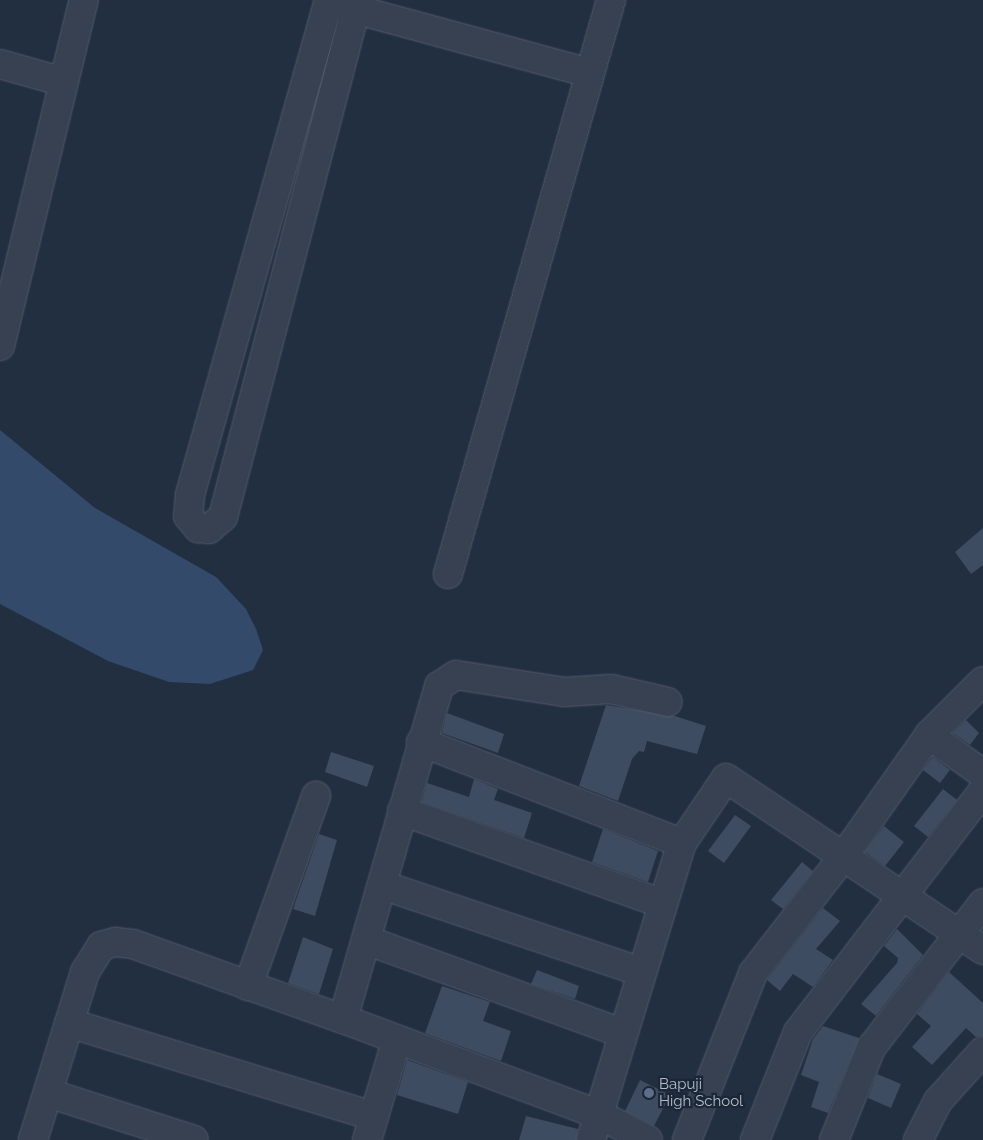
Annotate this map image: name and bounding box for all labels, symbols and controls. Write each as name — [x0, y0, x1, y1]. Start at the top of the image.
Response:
place label: Bapuji High School — [659, 1075, 743, 1110]
marker: Bapuji High School — [643, 1087, 655, 1099]

